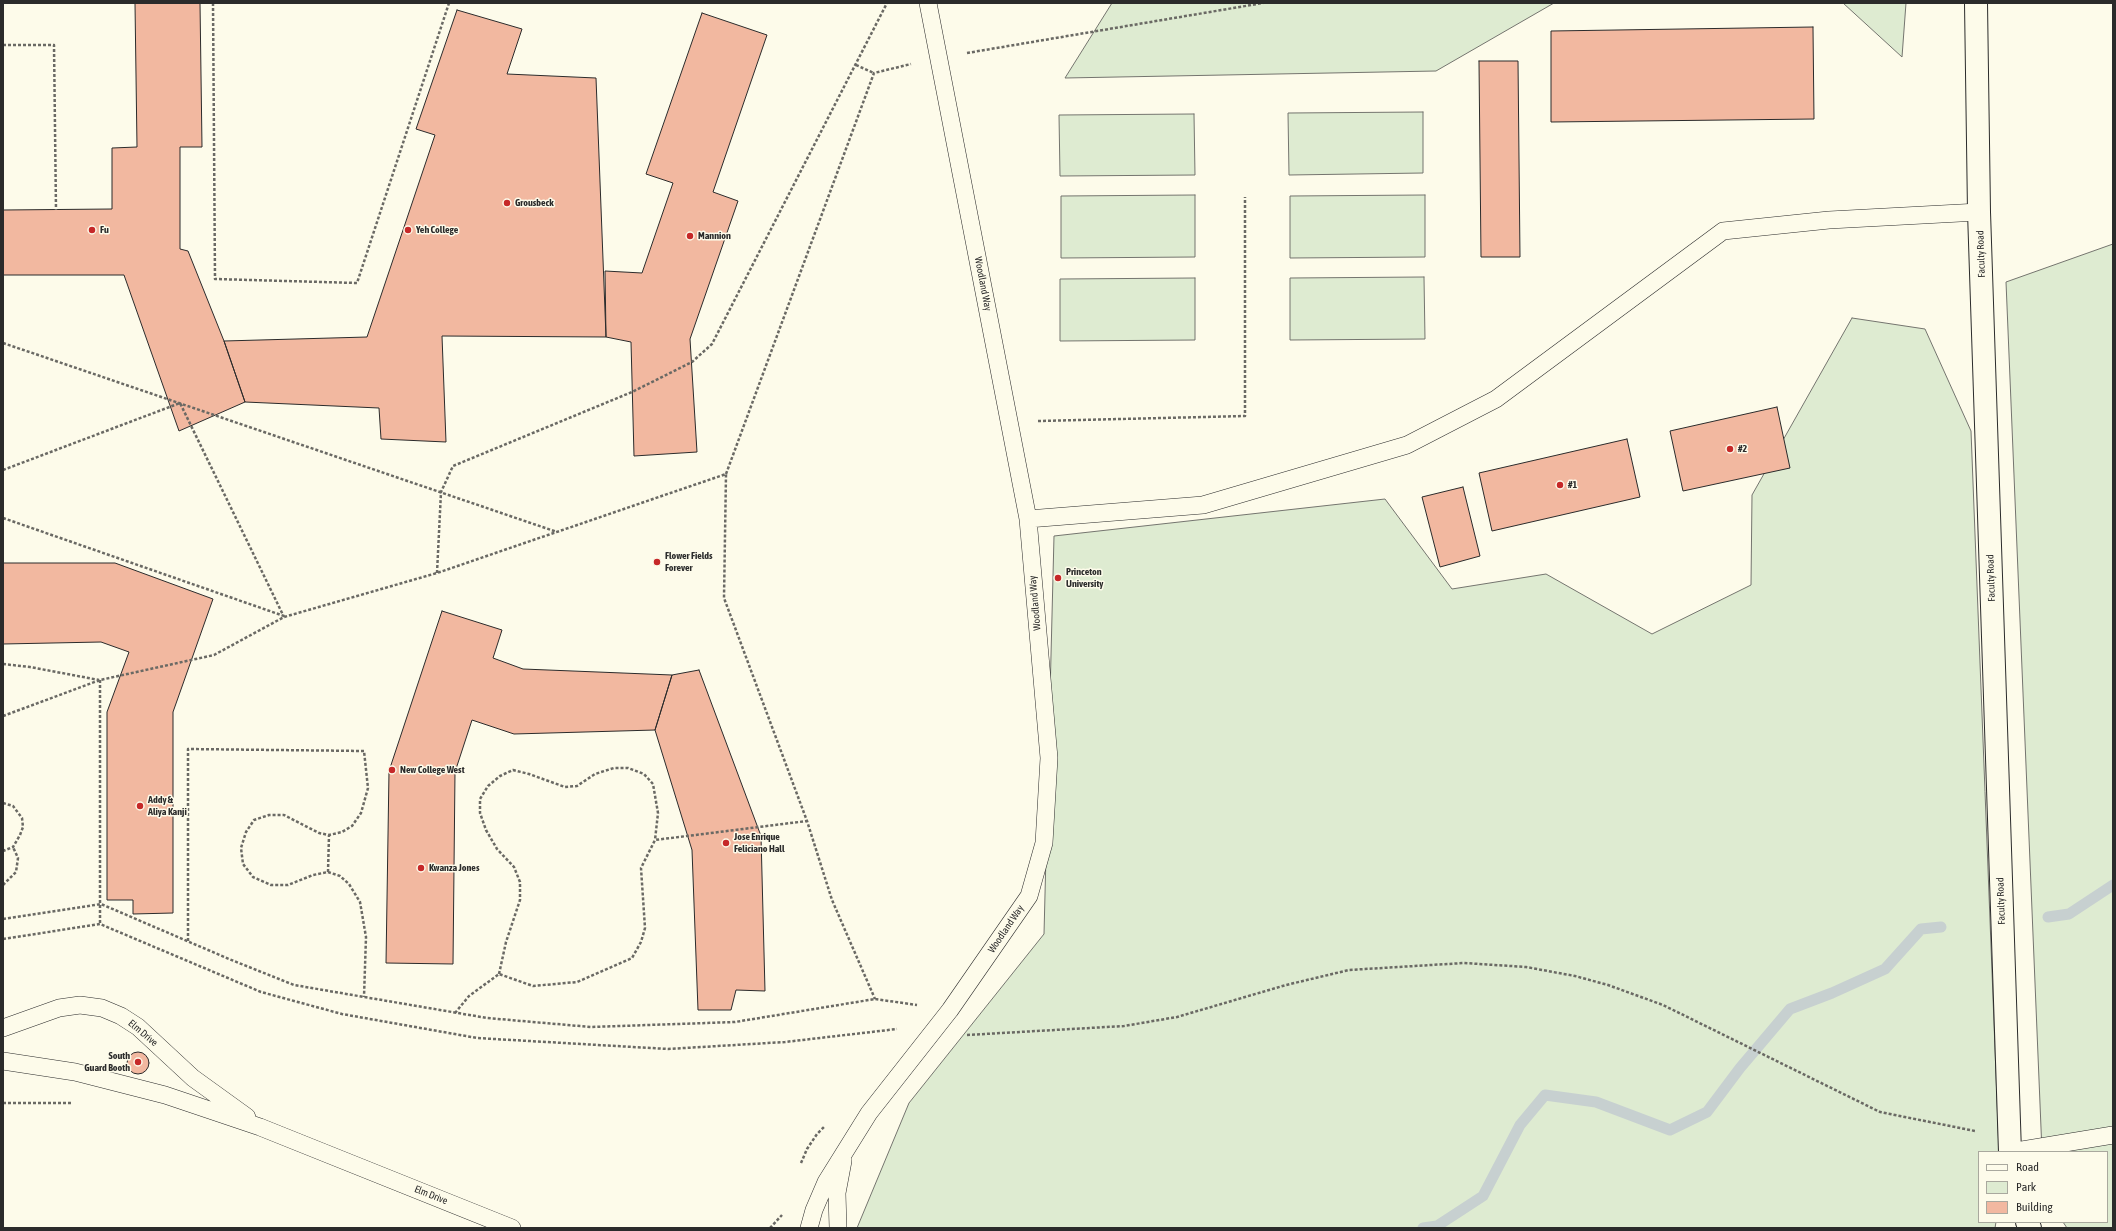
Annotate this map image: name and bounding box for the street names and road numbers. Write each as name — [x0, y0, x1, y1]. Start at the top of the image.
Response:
street label: Faculty Road — [1974, 230, 1988, 278]
street label: Woodland Way — [972, 256, 994, 312]
street label: Faculty Road — [1984, 554, 1998, 602]
street label: Woodland Way — [1027, 575, 1043, 631]
street label: Faculty Road — [1994, 877, 2008, 925]
street label: Woodland Way — [986, 903, 1026, 955]
street label: Elm Drive — [126, 1017, 160, 1049]
street label: Elm Drive — [413, 1183, 449, 1207]

